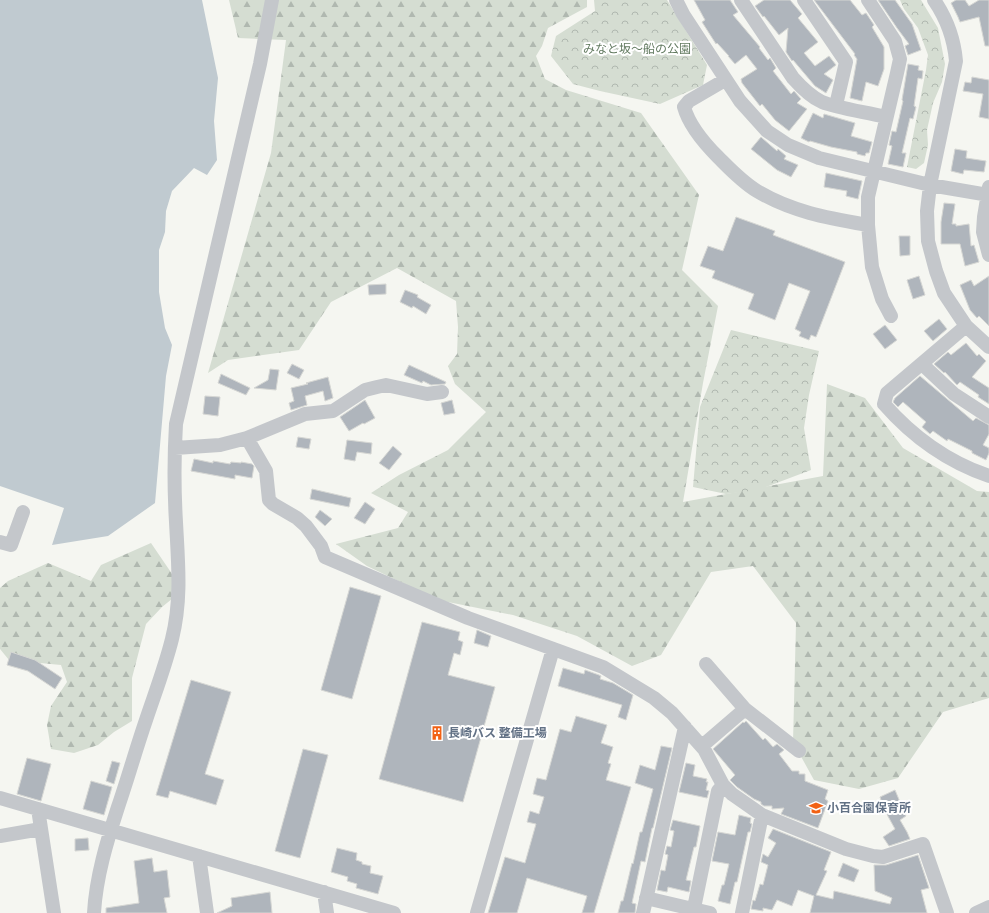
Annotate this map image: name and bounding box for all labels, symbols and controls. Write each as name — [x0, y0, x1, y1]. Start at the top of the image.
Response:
park label: みなと坂〜船の公園 — [583, 41, 691, 57]
building icon: 長崎バス 整備工場 — [429, 725, 445, 741]
place label: 長崎バス 整備工場 — [448, 725, 547, 741]
school or university icon: 小百合園保育所 — [808, 800, 824, 816]
place label: 小百合園保育所 — [827, 800, 911, 816]

